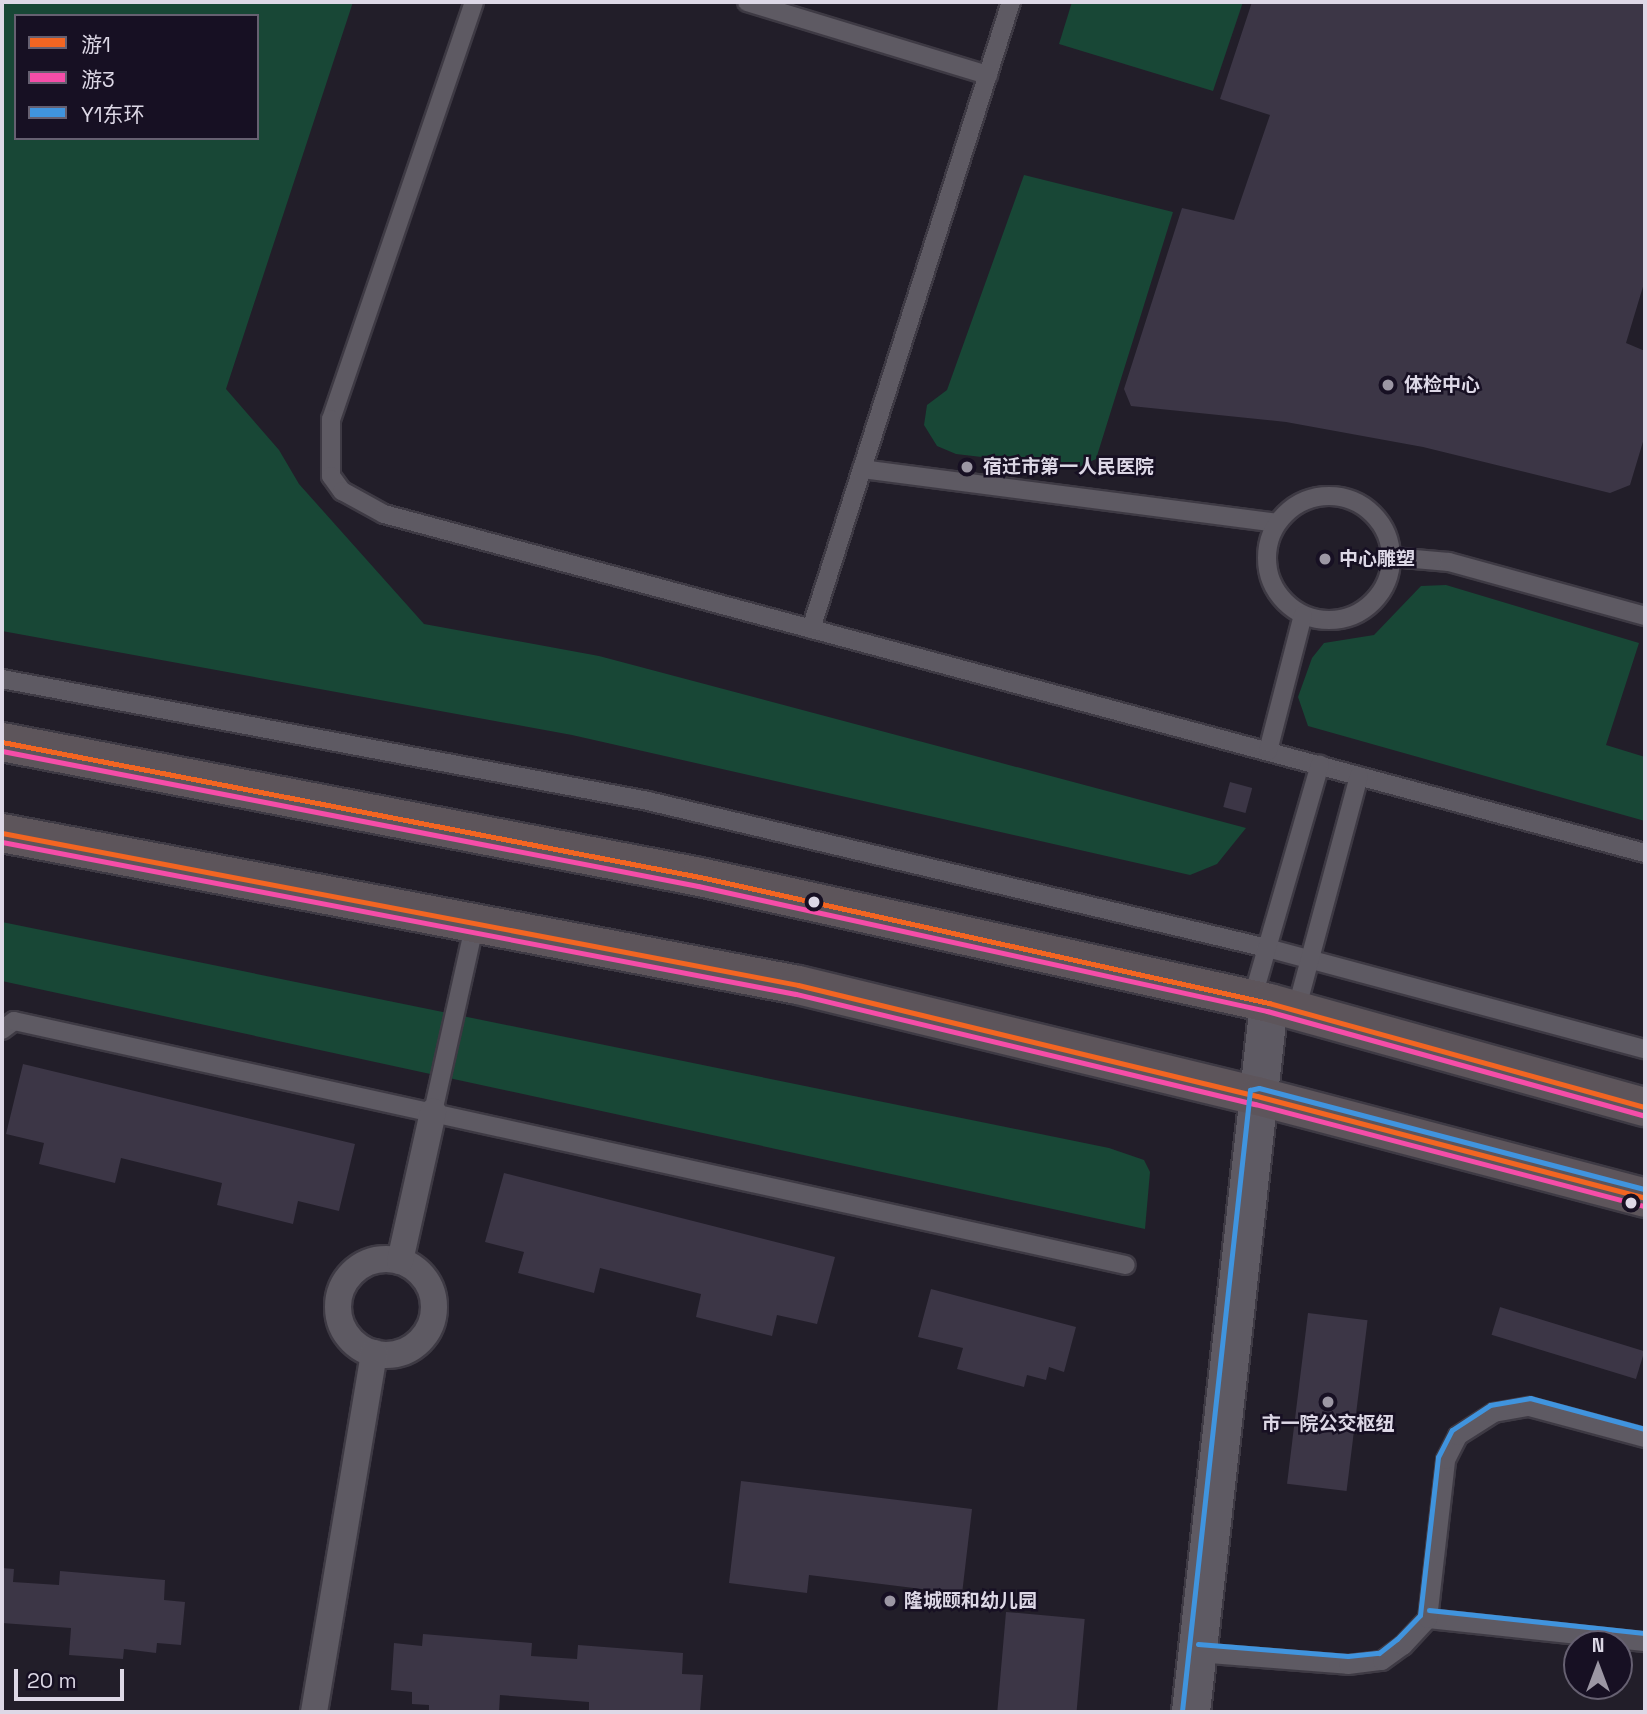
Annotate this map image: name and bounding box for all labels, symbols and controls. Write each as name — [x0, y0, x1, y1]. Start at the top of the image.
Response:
legend — [14, 14, 259, 140]
text: 游1 — [81, 31, 111, 58]
text: 游3 — [81, 66, 115, 93]
text: Y1东环 — [81, 101, 145, 128]
place label: 体检中心 — [1404, 374, 1480, 396]
marker: 体检中心 — [1378, 375, 1398, 395]
place label: 宿迁市第一人民医院 — [983, 456, 1154, 478]
marker: 宿迁市第一人民医院 — [957, 457, 977, 477]
place label: 中心雕塑 — [1339, 548, 1415, 570]
marker: 中心雕塑 — [1317, 551, 1333, 567]
unlabelled marker — [807, 895, 821, 909]
unlabelled marker — [1624, 1196, 1638, 1210]
marker: 市一院公交枢纽 — [1320, 1394, 1336, 1410]
place label: 市一院公交枢纽 — [1262, 1413, 1394, 1435]
place label: 隆城颐和幼儿园 — [904, 1590, 1037, 1612]
marker: 隆城颐和幼儿园 — [882, 1593, 898, 1609]
north arrow — [1563, 1630, 1633, 1700]
text: N — [1592, 1633, 1604, 1658]
scale bar — [18, 1654, 128, 1698]
text: 20 m — [27, 1667, 77, 1694]

